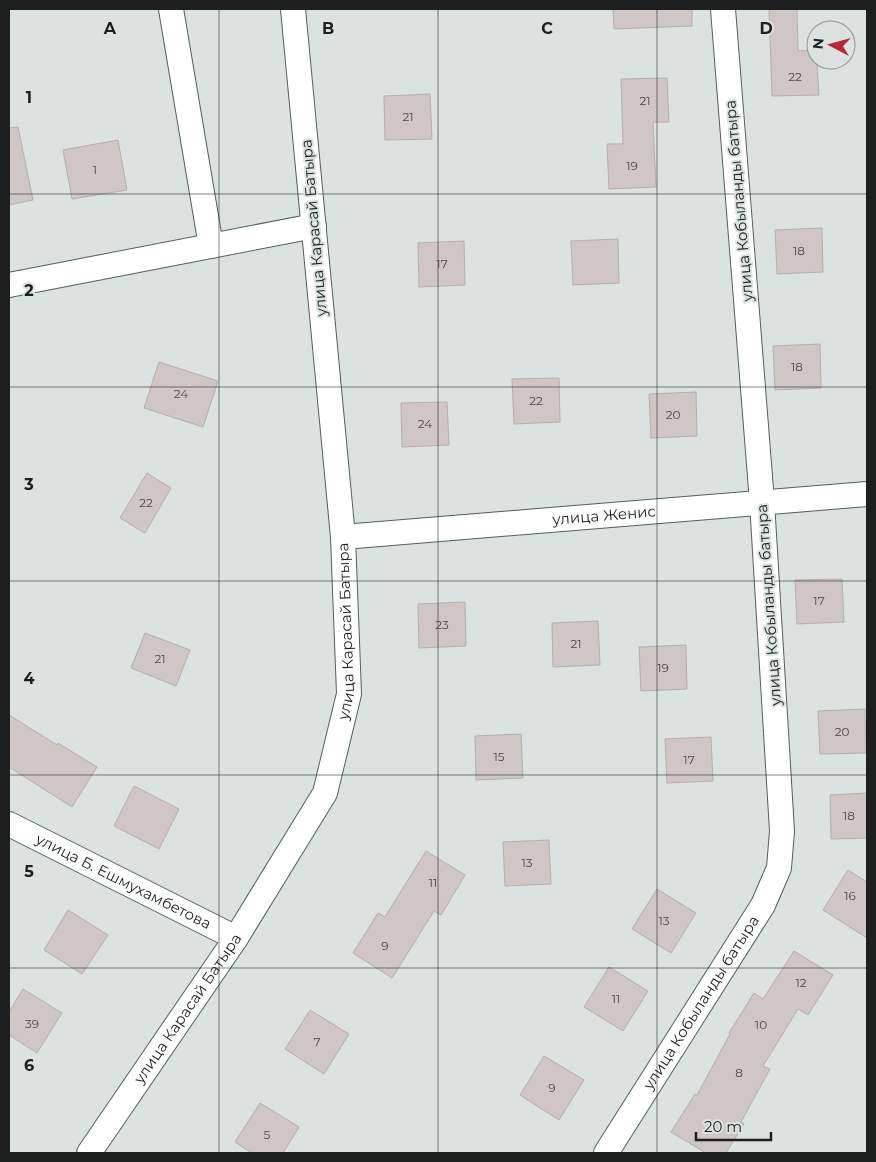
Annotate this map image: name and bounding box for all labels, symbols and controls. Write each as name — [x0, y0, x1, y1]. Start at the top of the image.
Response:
text: A — [103, 19, 117, 38]
text: B — [322, 19, 334, 38]
text: C — [541, 19, 553, 38]
text: D — [759, 19, 773, 38]
north arrow — [806, 20, 856, 70]
text: N — [809, 37, 828, 50]
house number: 22 — [788, 69, 802, 84]
text: 1 — [26, 88, 32, 107]
house number: 21 — [639, 93, 651, 108]
street label: улица Кобыланды батыра — [720, 99, 757, 304]
house number: 21 — [402, 109, 414, 124]
street label: улица Карасай Батыра — [296, 139, 331, 318]
house number: 19 — [626, 158, 638, 173]
house number: 1 — [93, 162, 97, 177]
house number: 18 — [793, 243, 805, 258]
house number: 17 — [436, 256, 448, 271]
text: 2 — [24, 281, 34, 300]
house number: 18 — [791, 359, 803, 374]
house number: 24 — [174, 386, 188, 401]
house number: 22 — [529, 393, 543, 408]
house number: 20 — [666, 407, 680, 422]
house number: 24 — [418, 416, 432, 431]
text: 3 — [23, 475, 34, 494]
house number: 22 — [139, 495, 153, 510]
street label: улица Женис — [551, 501, 657, 529]
street label: улица Кобыланды батыра — [752, 503, 785, 708]
street label: улица Карасай Батыра — [333, 542, 358, 723]
house number: 17 — [813, 593, 825, 608]
house number: 23 — [435, 617, 449, 632]
house number: 21 — [570, 636, 582, 651]
house number: 21 — [154, 651, 166, 666]
house number: 19 — [657, 660, 669, 675]
text: 4 — [23, 669, 35, 688]
house number: 20 — [835, 724, 849, 739]
house number: 15 — [493, 749, 505, 764]
house number: 17 — [683, 752, 695, 767]
house number: 18 — [843, 808, 855, 823]
street label: улица Б. Ешмухамбетова — [32, 829, 215, 933]
house number: 13 — [521, 855, 533, 870]
text: 5 — [24, 862, 34, 881]
house number: 11 — [429, 875, 437, 890]
house number: 16 — [844, 888, 856, 903]
street label: улица Кобыланды батыра — [638, 912, 763, 1094]
house number: 13 — [658, 913, 670, 928]
street label: улица Карасай Батыра — [129, 929, 245, 1088]
house number: 9 — [381, 938, 389, 953]
house number: 12 — [795, 975, 807, 990]
house number: 11 — [612, 991, 620, 1006]
house number: 39 — [25, 1016, 39, 1031]
house number: 10 — [755, 1017, 767, 1032]
house number: 7 — [313, 1034, 321, 1049]
text: 6 — [24, 1056, 34, 1075]
house number: 8 — [735, 1065, 743, 1080]
house number: 9 — [548, 1080, 556, 1095]
scale bar — [696, 1110, 771, 1142]
text: 20 m — [704, 1117, 742, 1136]
house number: 5 — [264, 1127, 271, 1142]

